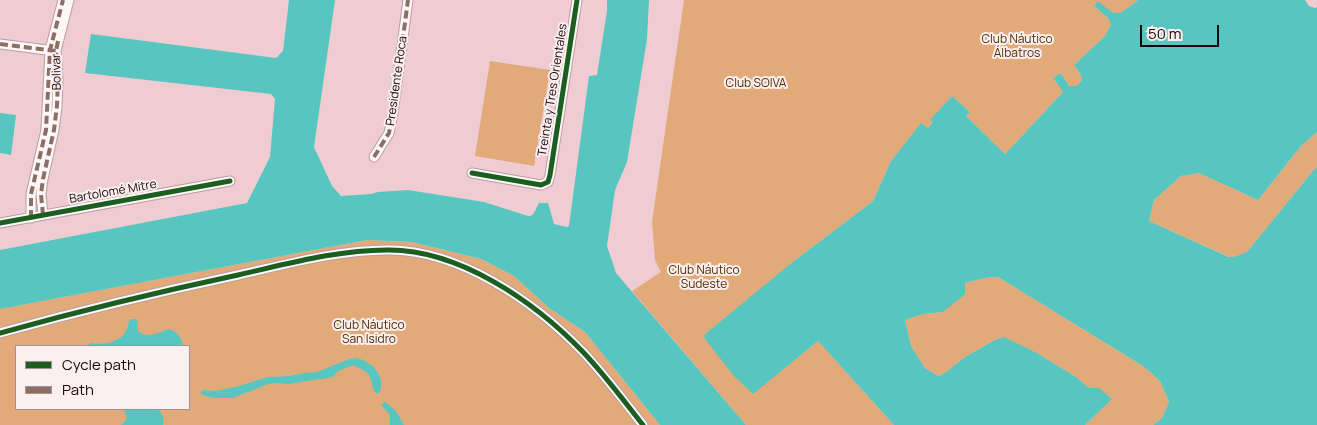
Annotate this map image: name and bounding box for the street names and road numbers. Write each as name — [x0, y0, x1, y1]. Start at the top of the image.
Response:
street label: Treinta y Tres Orientales — [535, 23, 571, 157]
street label: Presidente Roca — [384, 35, 410, 127]
street label: Bolivar — [49, 53, 65, 91]
street label: Bartolomé Mitre — [68, 177, 158, 207]

